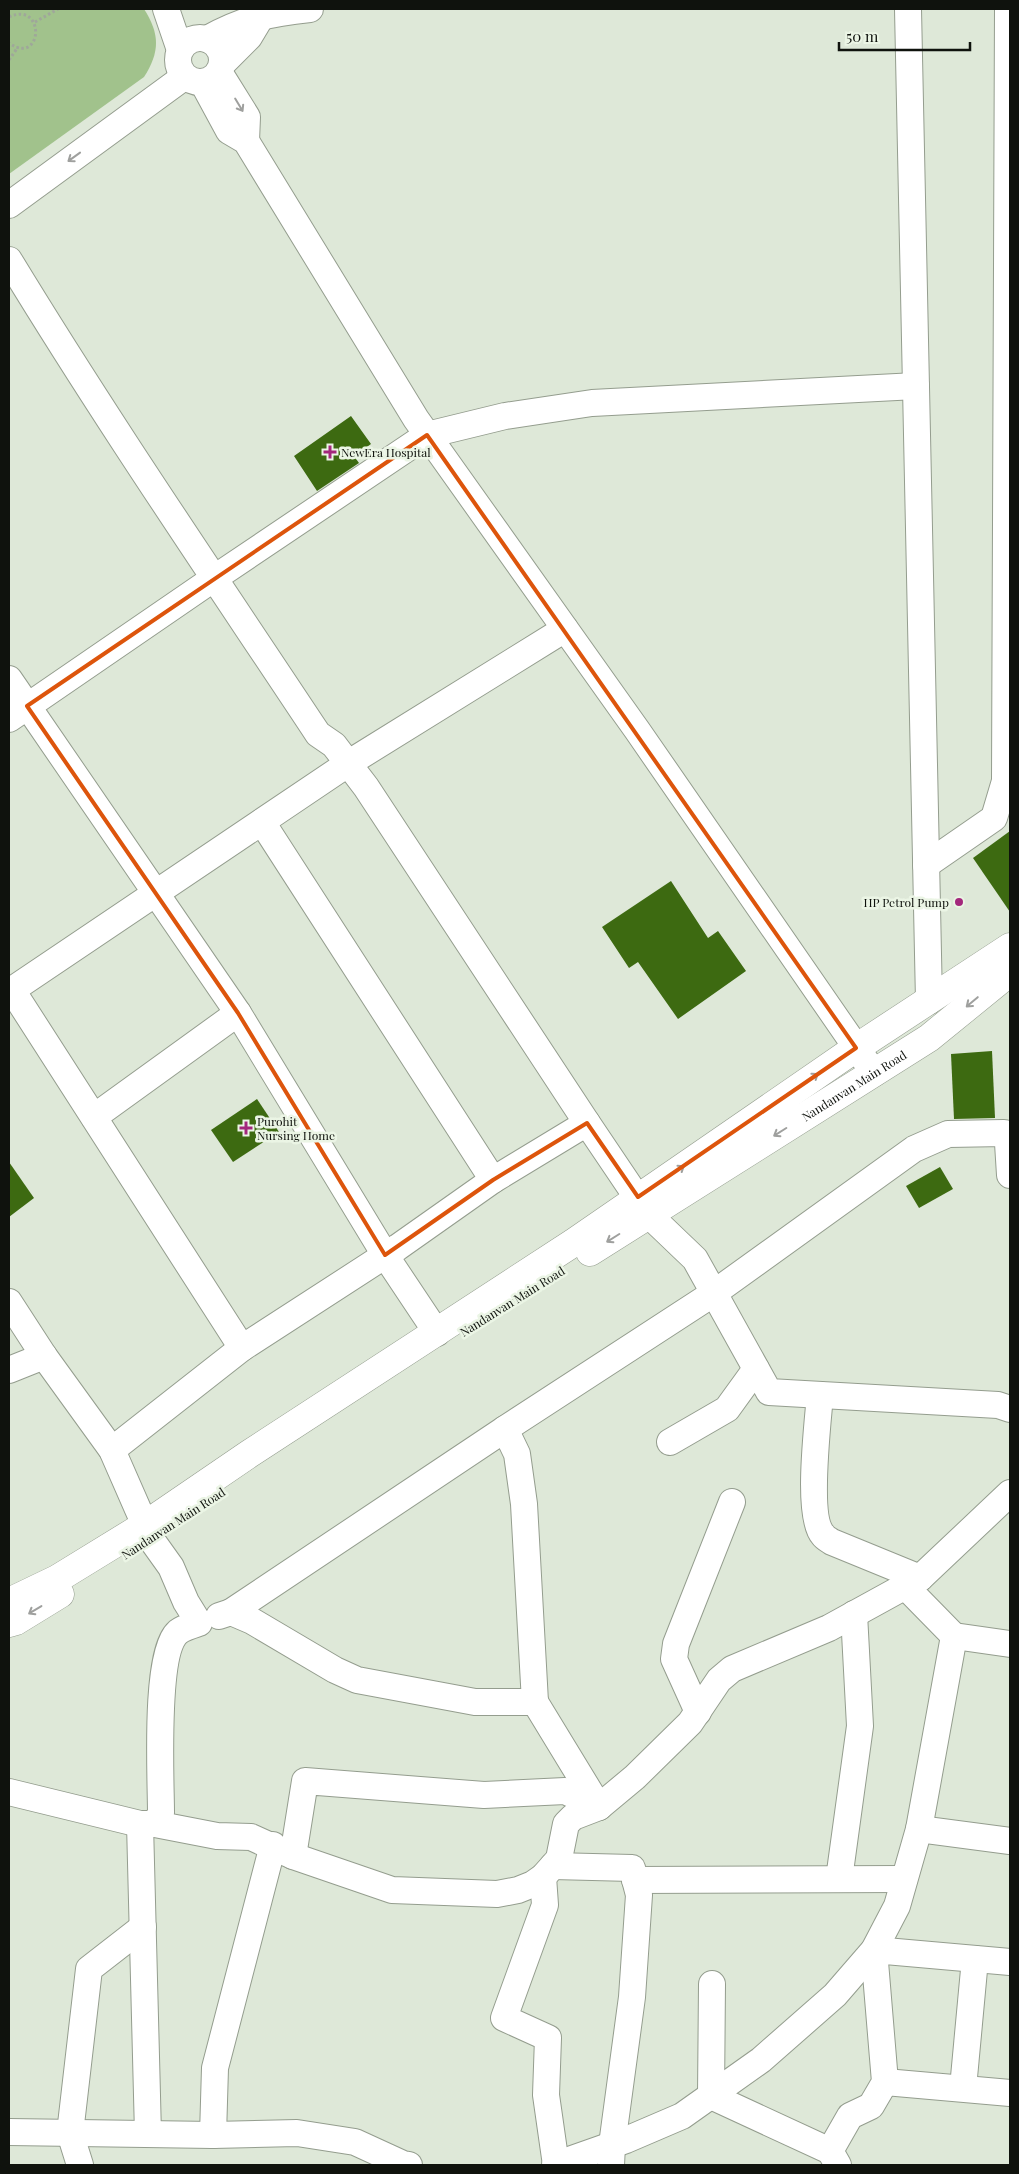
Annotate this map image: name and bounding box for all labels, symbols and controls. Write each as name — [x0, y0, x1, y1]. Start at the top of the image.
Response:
scale bar — [839, 20, 970, 52]
text: 50 m — [846, 26, 879, 46]
one-way arrow — [235, 97, 245, 111]
one-way arrow — [67, 152, 81, 162]
place label: NewEra Hospital — [341, 444, 431, 460]
marker: NewEra Hospital — [323, 445, 337, 459]
place label: HP Petrol Pump — [863, 894, 949, 910]
marker: HP Petrol Pump — [953, 896, 965, 908]
one-way arrow — [966, 997, 979, 1008]
street label: Nandanvan Main Road — [798, 1046, 909, 1124]
one-way arrow — [805, 1073, 819, 1083]
place label: Purohit Nursing Home — [257, 1113, 335, 1143]
marker: Purohit Nursing Home — [239, 1121, 253, 1135]
one-way arrow — [773, 1128, 787, 1138]
one-way arrow — [671, 1165, 685, 1175]
one-way arrow — [606, 1233, 620, 1243]
street label: Nandanvan Main Road — [457, 1262, 567, 1340]
street label: Nandanvan Main Road — [118, 1483, 228, 1563]
one-way arrow — [28, 1605, 42, 1615]

